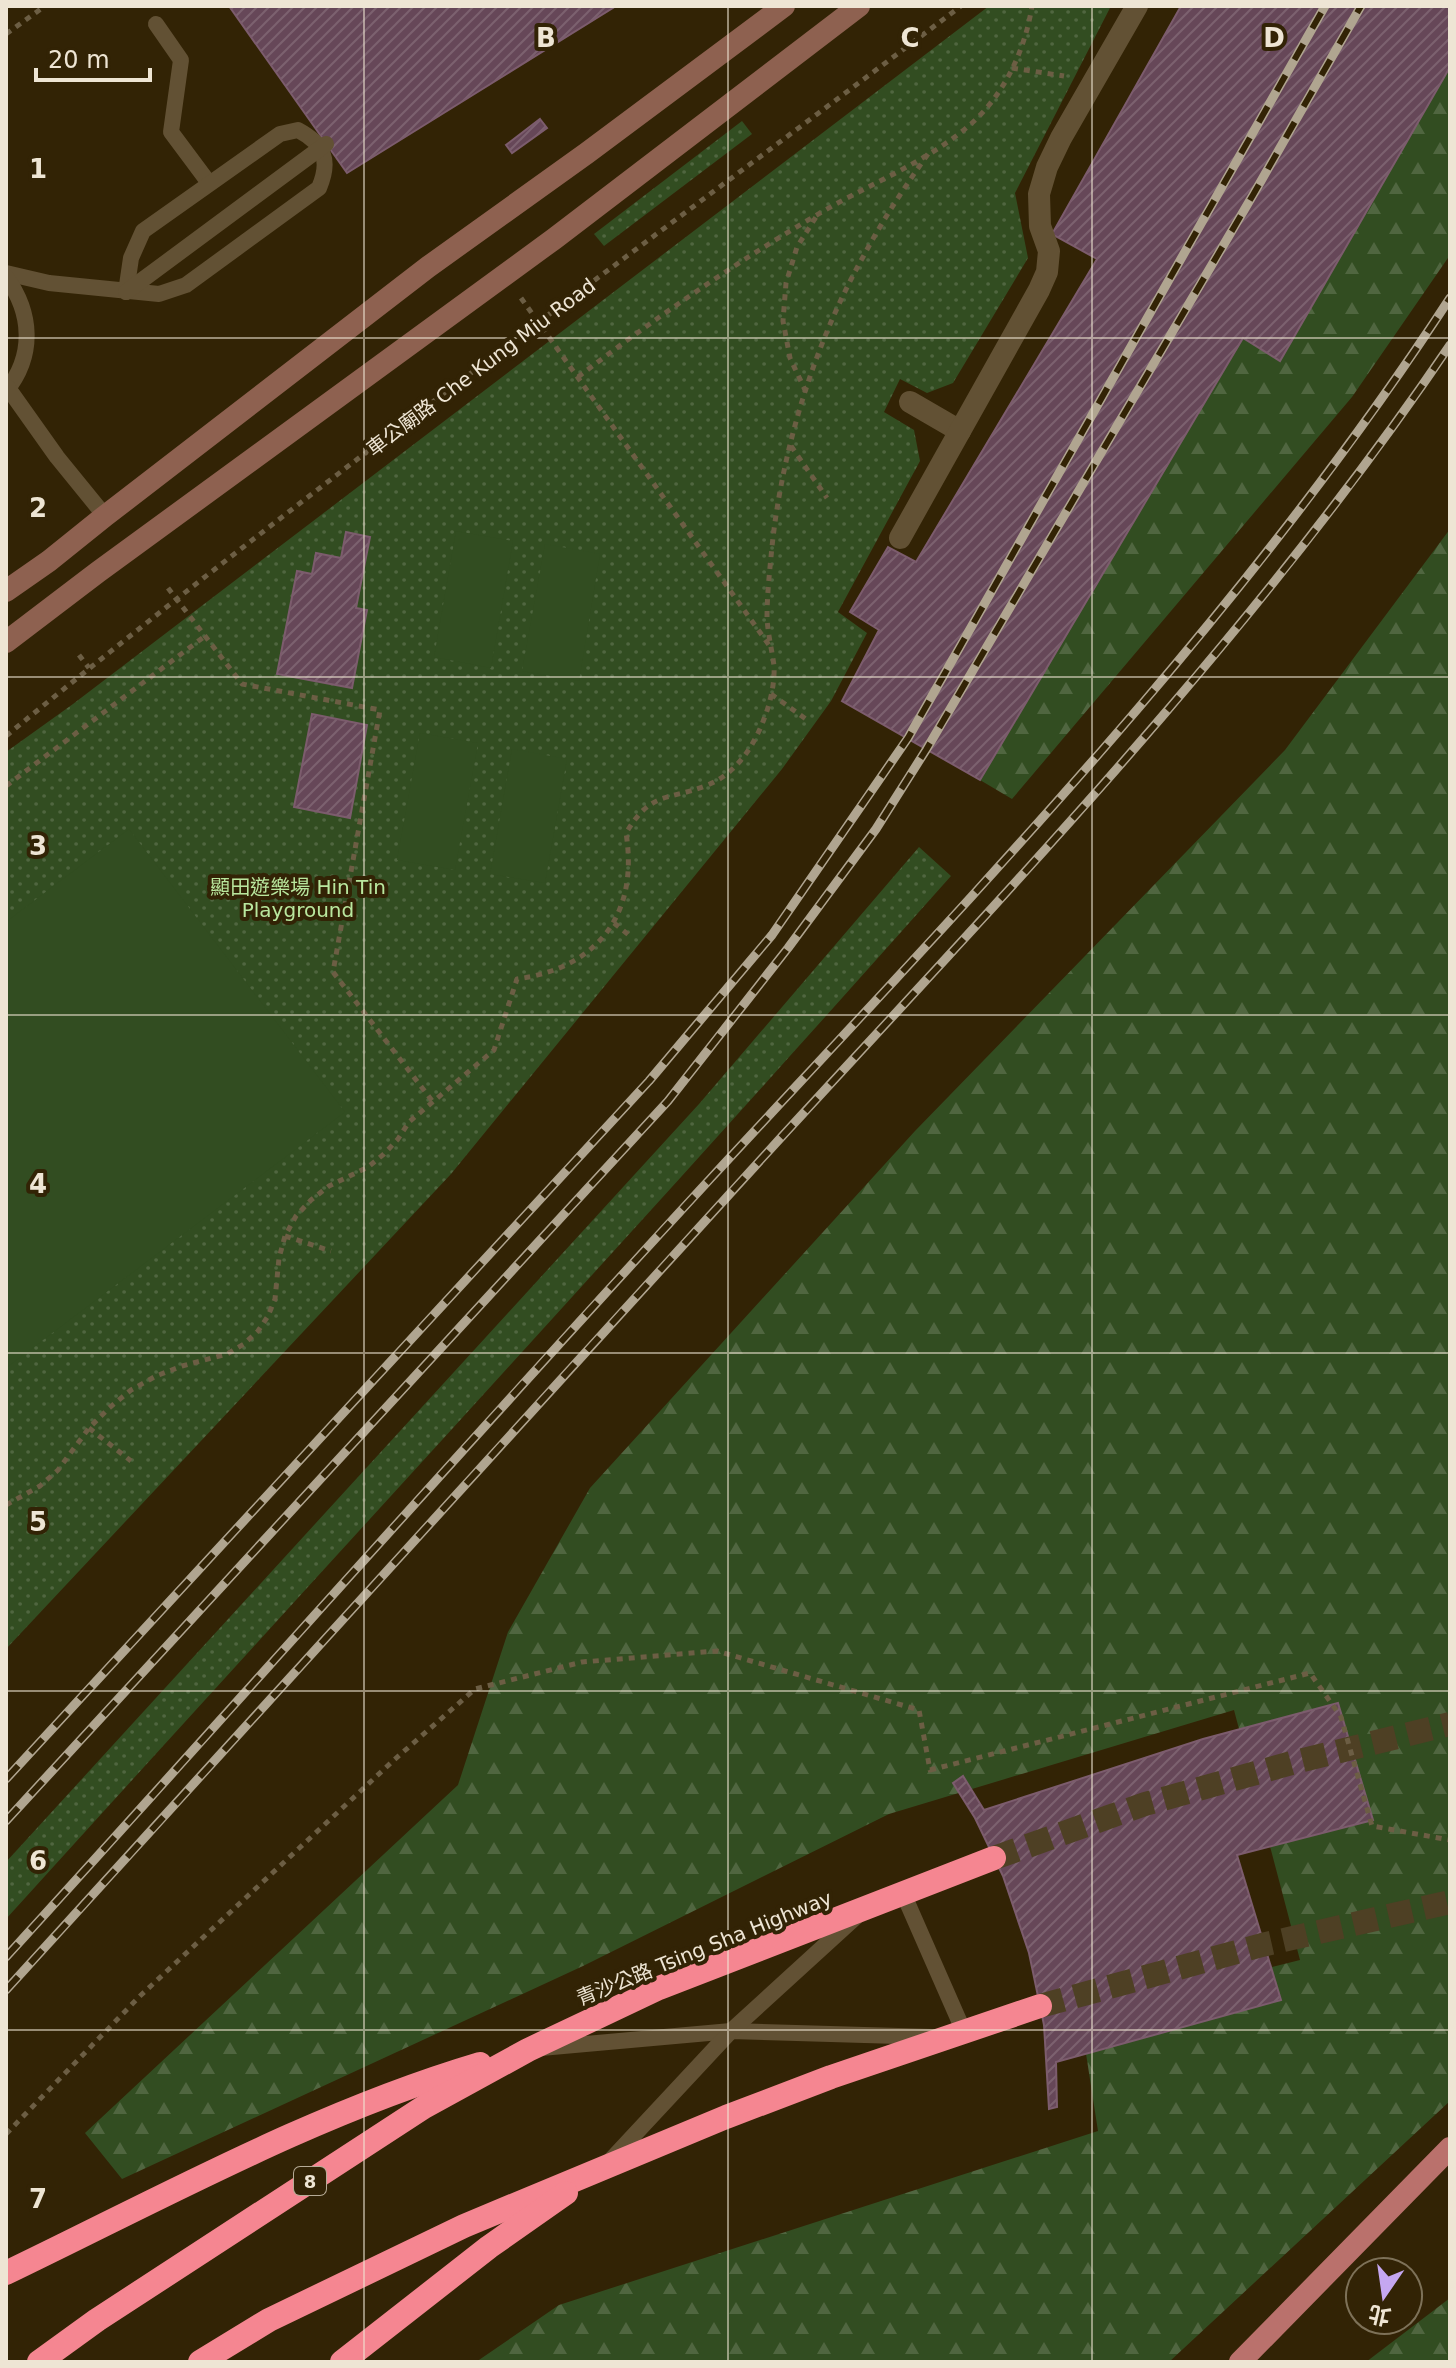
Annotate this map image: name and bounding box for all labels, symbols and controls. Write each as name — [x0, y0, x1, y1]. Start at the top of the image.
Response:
text: B — [536, 23, 556, 53]
text: C — [900, 23, 920, 53]
text: D — [1263, 23, 1285, 53]
scale bar — [36, 32, 150, 82]
text: 20 m — [48, 46, 110, 74]
text: 1 — [29, 154, 47, 184]
street label: 車公廟路 Che Kung Miu Road — [362, 273, 600, 461]
text: 2 — [29, 493, 47, 523]
text: 3 — [29, 831, 47, 861]
park label: 顯田遊樂場 Hin Tin Playground — [210, 875, 386, 922]
text: 4 — [29, 1169, 47, 1199]
text: 5 — [29, 1507, 47, 1537]
text: 6 — [29, 1846, 47, 1876]
street label: 青沙公路 Tsing Sha Highway — [573, 1886, 835, 2010]
road number: 8 — [294, 2167, 326, 2195]
text: 7 — [29, 2184, 47, 2214]
north arrow — [1344, 2256, 1424, 2336]
text: 北 — [1366, 2300, 1393, 2330]

